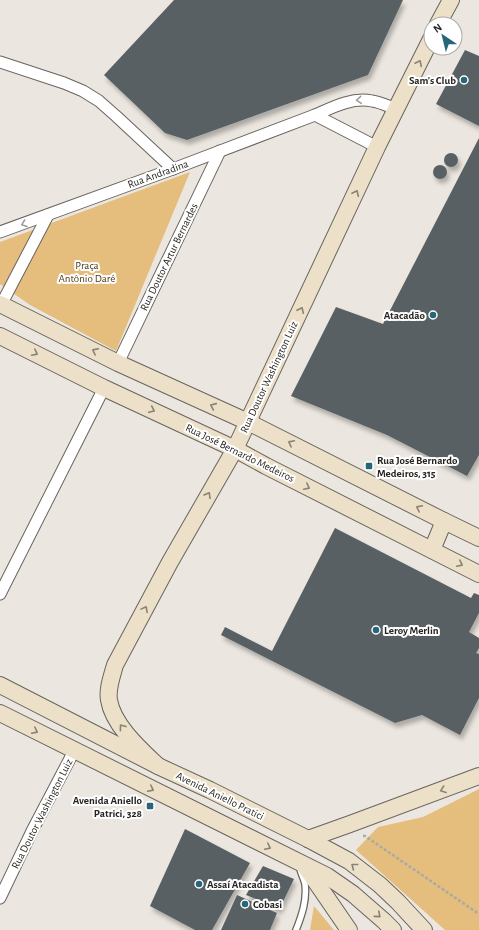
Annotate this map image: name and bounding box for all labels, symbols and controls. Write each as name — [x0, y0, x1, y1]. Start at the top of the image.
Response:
north arrow — [423, 16, 463, 56]
text: N — [431, 22, 444, 35]
one-way arrow — [414, 60, 422, 67]
place label: Sam's Club — [409, 75, 456, 86]
marker: Sam's Club — [459, 75, 469, 85]
one-way arrow — [356, 96, 362, 105]
street label: Rua Andradina — [126, 158, 190, 190]
one-way arrow — [351, 189, 359, 197]
street label: Rua Doutor Artur Bernardes — [138, 201, 200, 313]
one-way arrow — [21, 219, 28, 227]
park label: Praça Antônio Daré — [59, 260, 115, 284]
one-way arrow — [296, 307, 304, 315]
place label: Atacadão — [384, 310, 426, 321]
marker: Atacadão — [428, 310, 438, 320]
street label: Rua Doutor Washington Luiz — [238, 319, 300, 435]
one-way arrow — [31, 348, 38, 356]
one-way arrow — [91, 349, 99, 356]
one-way arrow — [209, 403, 217, 411]
one-way arrow — [147, 405, 155, 413]
street label: Rua José Bernardo Medeiros — [184, 422, 296, 484]
one-way arrow — [287, 440, 295, 448]
place label: Rua José Bernardo Medeiros, 315 — [377, 455, 458, 479]
marker: Rua José Bernardo Medeiros, 315 — [364, 461, 374, 471]
one-way arrow — [303, 482, 310, 489]
one-way arrow — [204, 492, 211, 499]
one-way arrow — [416, 506, 423, 513]
one-way arrow — [456, 560, 464, 567]
one-way arrow — [140, 606, 148, 613]
marker: Leroy Merlin — [371, 625, 381, 635]
place label: Leroy Merlin — [384, 625, 439, 636]
one-way arrow — [120, 725, 127, 732]
one-way arrow — [31, 726, 38, 734]
street label: Rua Doutor Washington Luiz — [9, 757, 75, 871]
street label: Avenida Aniello Pratici — [174, 770, 266, 822]
one-way arrow — [147, 784, 154, 792]
one-way arrow — [439, 786, 446, 794]
place label: Avenida Aniello Patrici, 328 — [73, 795, 143, 819]
marker: Avenida Aniello Patrici, 328 — [145, 801, 155, 811]
one-way arrow — [263, 842, 271, 849]
one-way arrow — [352, 863, 359, 870]
marker: Assaí Atacadista — [194, 879, 204, 889]
place label: Assaí Atacadista — [207, 879, 279, 890]
marker: Cobasi — [240, 899, 250, 909]
place label: Cobasi — [253, 899, 282, 910]
one-way arrow — [373, 910, 380, 917]

